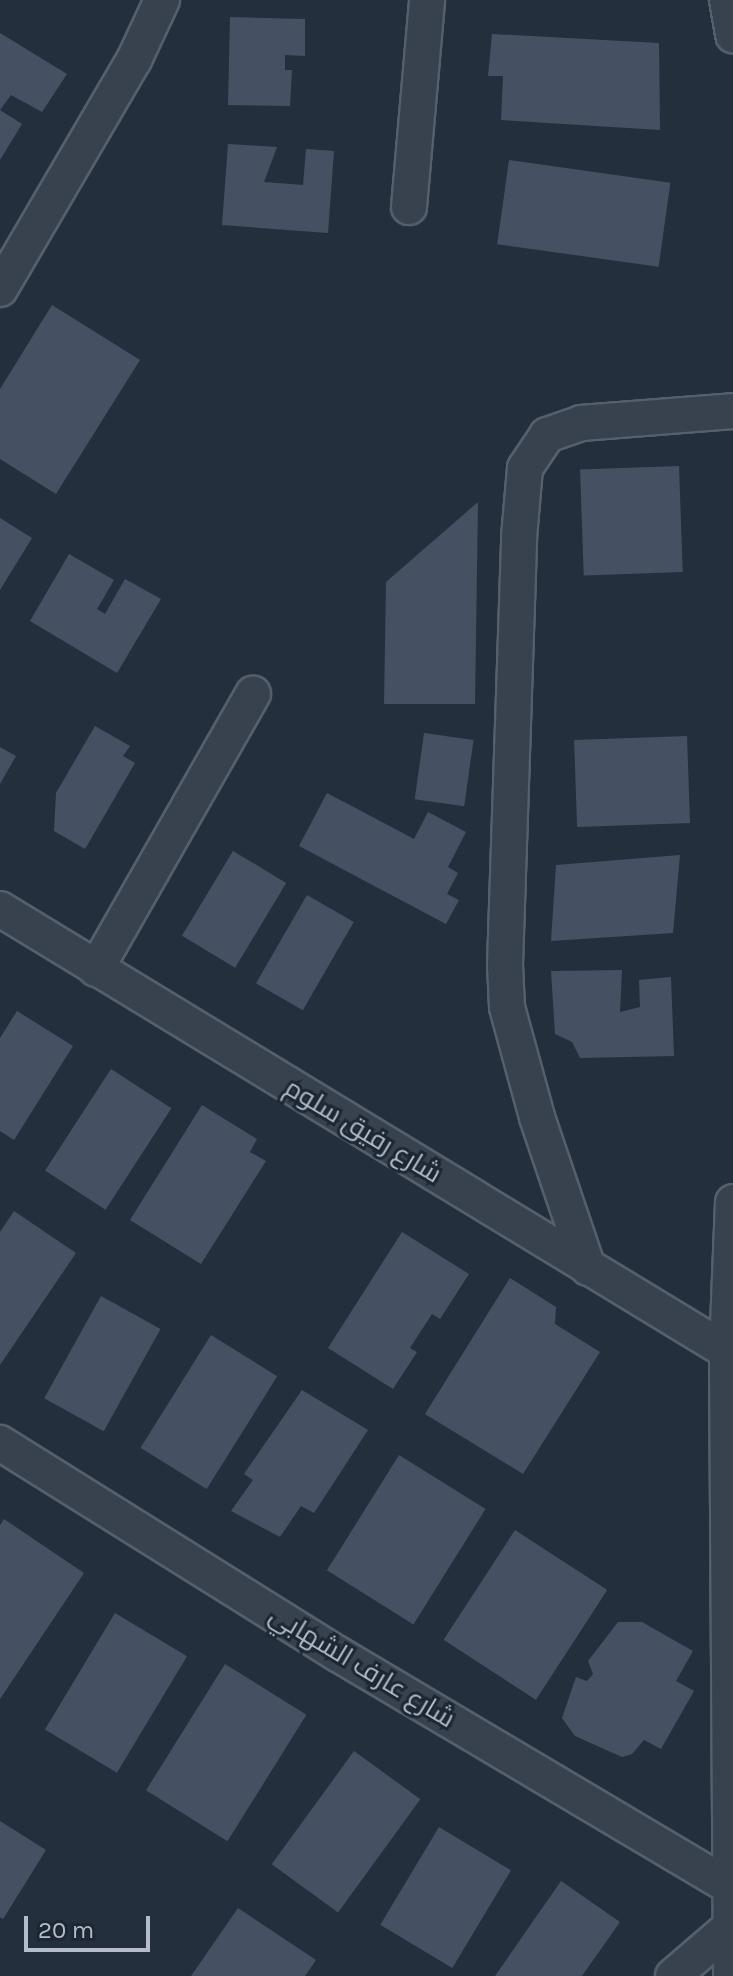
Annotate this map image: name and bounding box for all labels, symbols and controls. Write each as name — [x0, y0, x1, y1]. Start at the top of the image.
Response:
street label: شارع رفيق سلوم — [279, 1072, 447, 1190]
street label: شارع عارف الشهابي — [264, 1599, 460, 1735]
scale bar — [28, 1900, 154, 1950]
text: 20 m — [38, 1916, 94, 1944]

